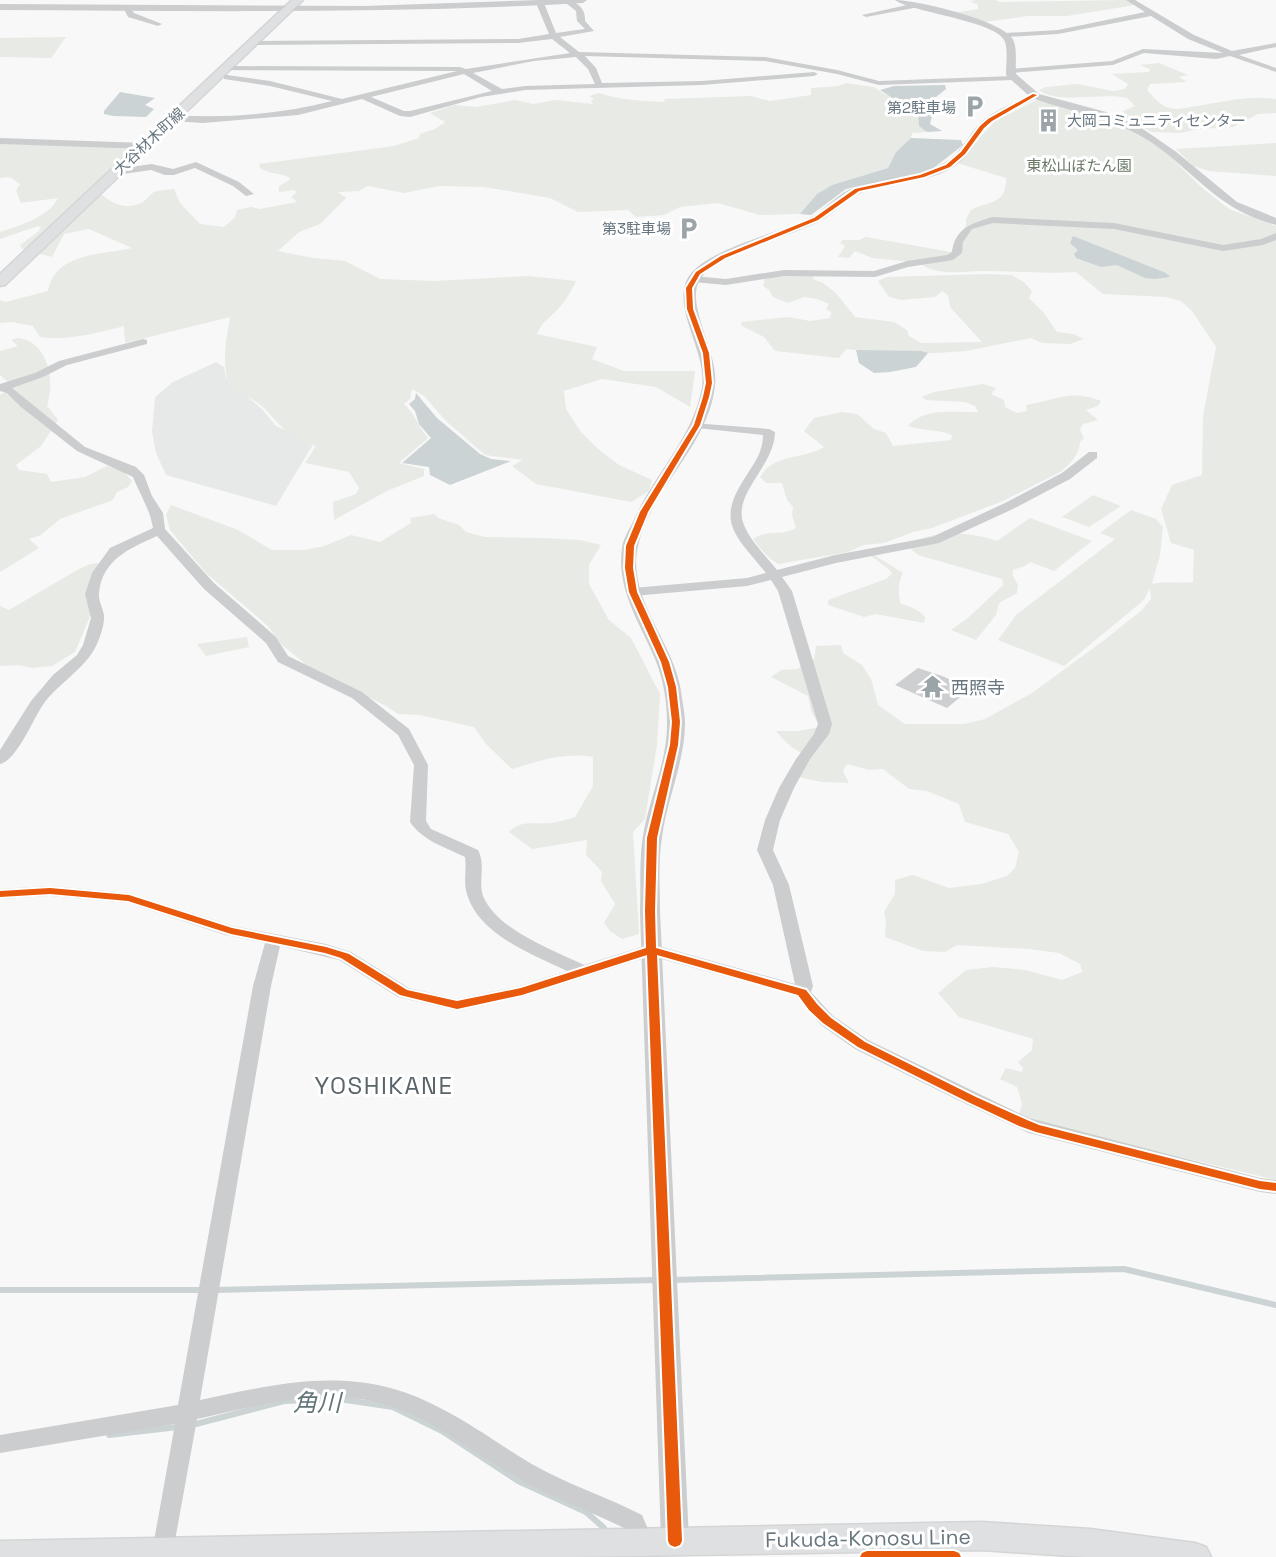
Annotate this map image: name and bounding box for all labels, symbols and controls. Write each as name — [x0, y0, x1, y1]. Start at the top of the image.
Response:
parking icon: 第2駐車場 — [961, 94, 987, 120]
place label: 第2駐車場 — [887, 98, 956, 117]
street label: 大谷材木町線 — [110, 103, 188, 179]
building icon: 大岡コミュニティセンター — [1036, 107, 1062, 133]
place label: 大岡コミュニティセンター — [1067, 111, 1246, 130]
park label: 東松山ぼたん園 — [1026, 156, 1132, 175]
parking icon: 第3駐車場 — [676, 215, 702, 241]
place label: 第3駐車場 — [602, 219, 671, 238]
temple icon: 西照寺 — [920, 674, 946, 700]
place label: 西照寺 — [951, 676, 1005, 699]
district label: YOSHIKANE — [314, 1070, 454, 1101]
water label: 角川 — [293, 1387, 344, 1418]
street label: Fukuda-Konosu Line — [765, 1523, 971, 1553]

